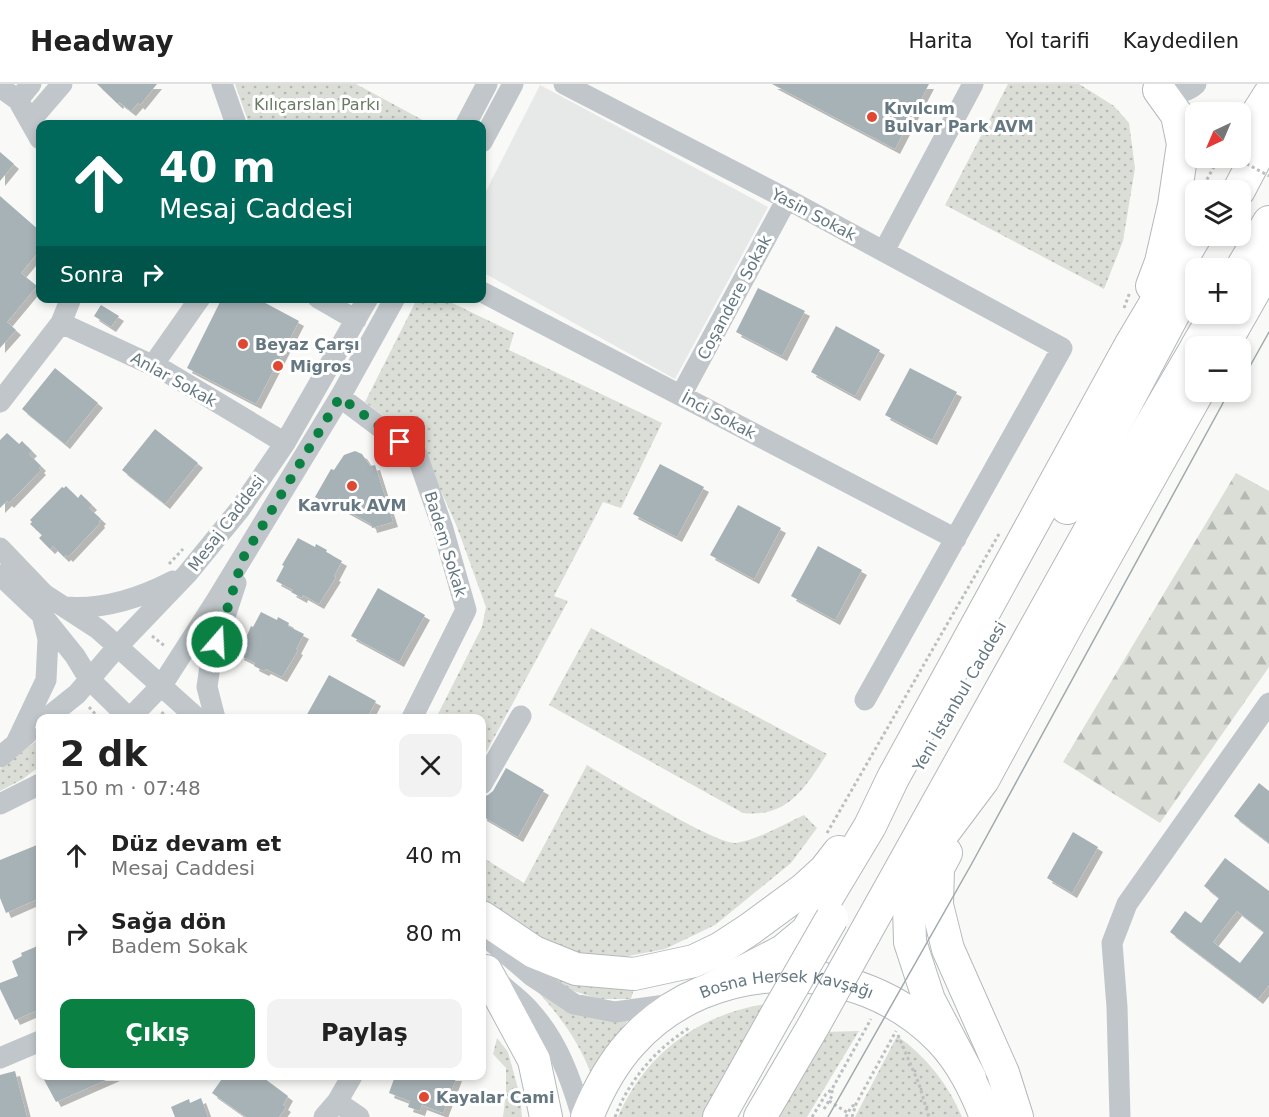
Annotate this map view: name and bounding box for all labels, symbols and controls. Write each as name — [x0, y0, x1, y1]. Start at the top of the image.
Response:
text: Headway — [30, 25, 174, 58]
text: Harita — [908, 29, 973, 53]
text: Yol tarifi — [1006, 29, 1090, 53]
text: Kaydedilen — [1123, 29, 1239, 53]
park label: Kılıçarslan Parkı — [254, 95, 380, 114]
place label: Kıvılcım Bulvar Park AVM — [884, 99, 1034, 136]
north arrow — [1185, 102, 1251, 168]
map controls — [1185, 102, 1251, 402]
marker: Kıvılcım Bulvar Park AVM — [865, 110, 879, 124]
text: 40 m — [159, 143, 276, 192]
icon: ahead — [60, 144, 138, 222]
button: layers — [1185, 180, 1251, 246]
street label: Yasin Sokak — [767, 184, 860, 245]
text: Mesaj Caddesi — [159, 193, 353, 224]
street label: Coşandere Sokak — [694, 231, 776, 363]
icon: right — [136, 258, 169, 291]
button: + — [1185, 258, 1251, 324]
text: Sonra — [60, 262, 124, 287]
place label: Beyaz Çarşı — [255, 335, 360, 354]
button: − — [1185, 336, 1251, 402]
marker: Beyaz Çarşı — [236, 337, 250, 351]
street label: Anlar Sokak — [128, 348, 221, 411]
place label: Migros — [290, 357, 351, 376]
marker: Migros — [271, 359, 285, 373]
street label: İnci Sokak — [678, 388, 760, 443]
pin — [374, 416, 425, 467]
icon: arrive — [383, 425, 416, 458]
street label: Mesaj Caddesi — [184, 472, 269, 575]
marker: Kavruk AVM — [345, 479, 359, 493]
street label: Badem Sokak — [420, 489, 471, 600]
place label: Kavruk AVM — [298, 496, 406, 515]
position arrow — [185, 610, 249, 674]
street label: Yeni İstanbul Caddesi — [908, 618, 1010, 776]
text: 2 dk — [60, 733, 147, 774]
button: close — [399, 734, 462, 797]
text: 150 m · 07:48 — [60, 776, 201, 800]
text: Düz devam et — [111, 831, 281, 856]
icon: ahead — [60, 839, 93, 872]
text: 40 m — [406, 843, 462, 868]
text: Mesaj Caddesi — [111, 856, 255, 880]
text: Sağa dön — [111, 909, 226, 934]
icon: right — [60, 917, 93, 950]
text: 80 m — [406, 921, 462, 946]
text: Badem Sokak — [111, 934, 248, 958]
text: Bosna Hersek Kavşağı — [697, 967, 876, 1003]
street label: Bosna Hersek Kavşağı — [698, 987, 876, 1007]
button: Çıkış — [60, 999, 255, 1068]
button: Paylaş — [267, 999, 462, 1068]
place label: Kayalar Cami — [436, 1088, 554, 1107]
marker: Kayalar Cami — [417, 1090, 431, 1104]

